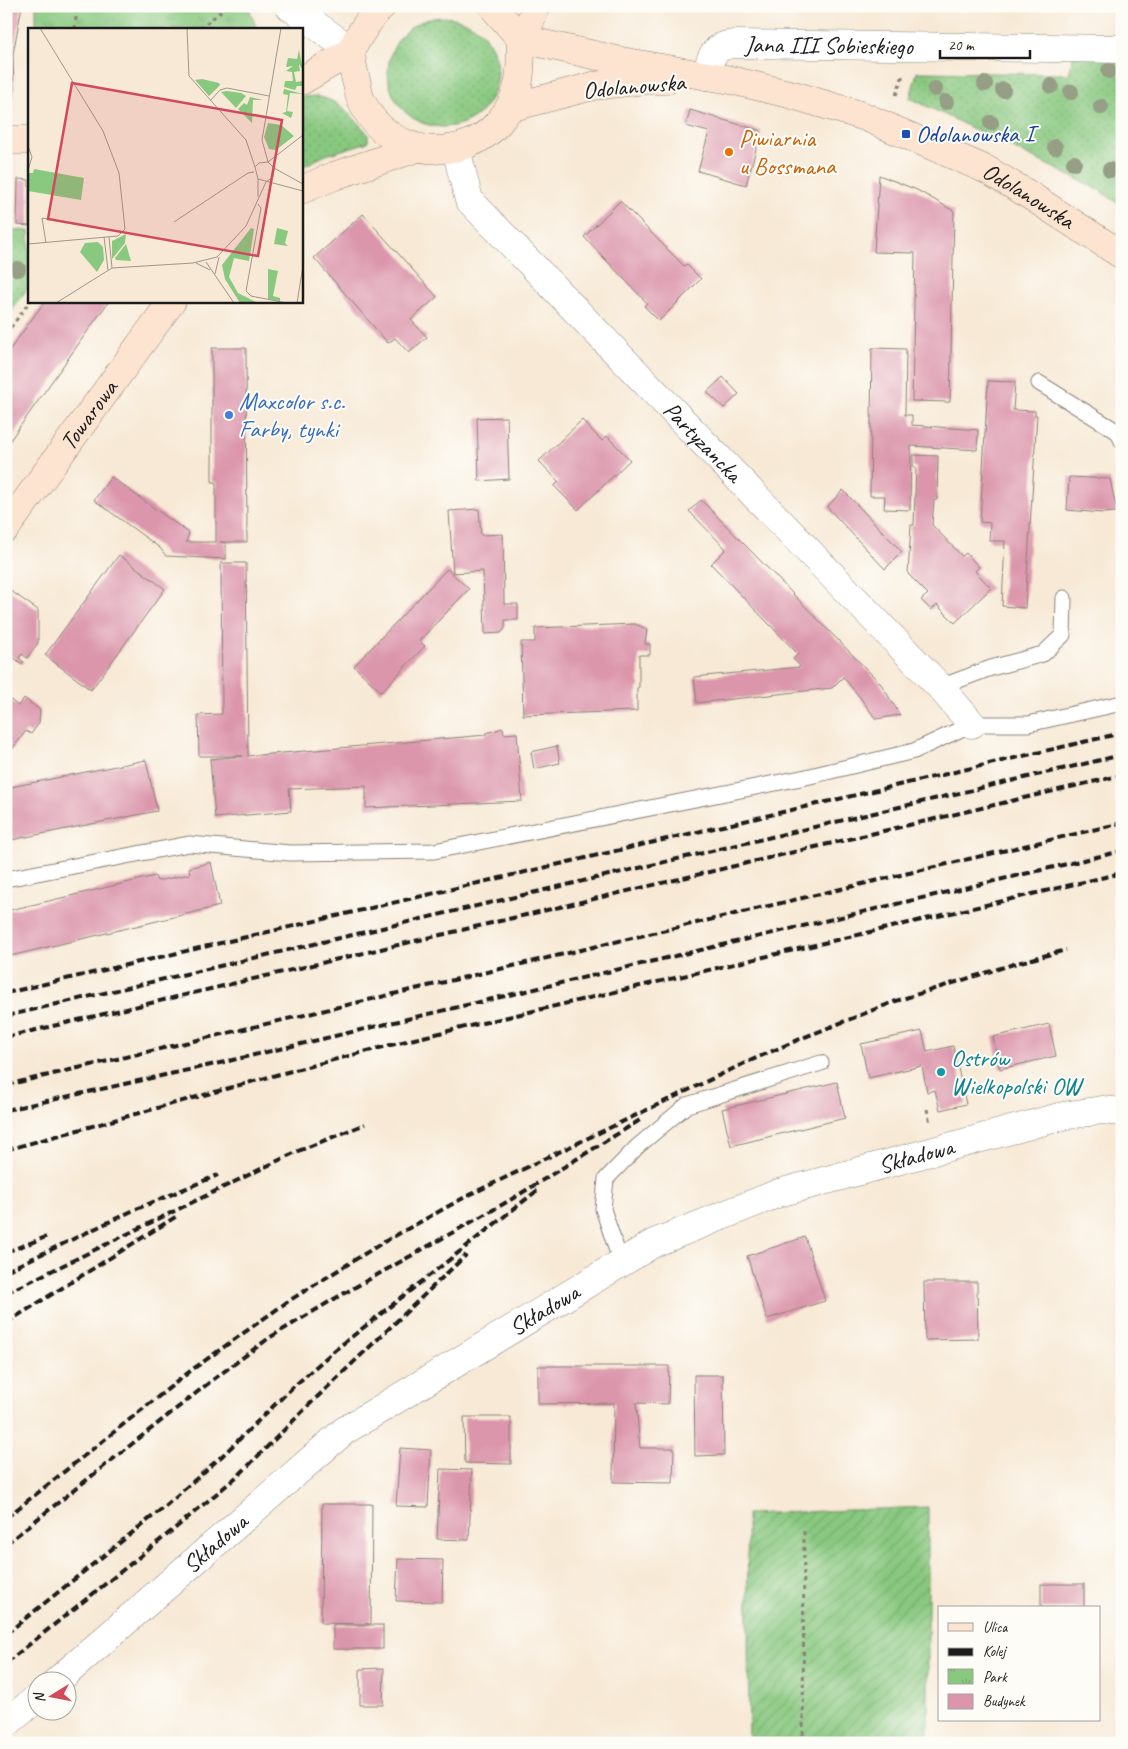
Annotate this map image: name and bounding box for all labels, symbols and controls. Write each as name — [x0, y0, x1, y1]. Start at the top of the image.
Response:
inset map — [28, 28, 302, 302]
scale bar — [940, 28, 1030, 60]
street label: Jana III Sobieskiego — [744, 29, 915, 61]
text: 20 m — [948, 36, 975, 55]
street label: Odolanowska — [582, 66, 688, 105]
place label: Odolanowska I — [916, 119, 1039, 149]
place label: Piwiarnia u Bossmana — [739, 123, 837, 181]
marker: Odolanowska I — [900, 128, 912, 140]
marker: Piwiarnia u Bossmana — [723, 146, 735, 158]
street label: Odolanowska — [977, 156, 1082, 236]
street label: Towarowa — [53, 373, 125, 456]
place label: Maxcolor s.c. Farby, tynki — [239, 386, 345, 444]
street label: Partyzancka — [657, 395, 750, 490]
marker: Maxcolor s.c. Farby, tynki — [223, 409, 235, 421]
place label: Ostrów Wielkopolski OW — [951, 1043, 1085, 1101]
marker: Ostrów Wielkopolski OW — [935, 1066, 947, 1078]
street label: Składowa — [875, 1131, 959, 1180]
street label: Składowa — [503, 1276, 586, 1342]
street label: Składowa — [176, 1505, 255, 1580]
legend — [938, 1606, 1100, 1722]
text: Ulica — [983, 1618, 1008, 1637]
text: Kolej — [983, 1642, 1007, 1661]
text: Park — [983, 1668, 1008, 1687]
north arrow — [28, 1672, 78, 1722]
text: N — [30, 1690, 49, 1704]
text: Budynek — [983, 1692, 1026, 1711]

